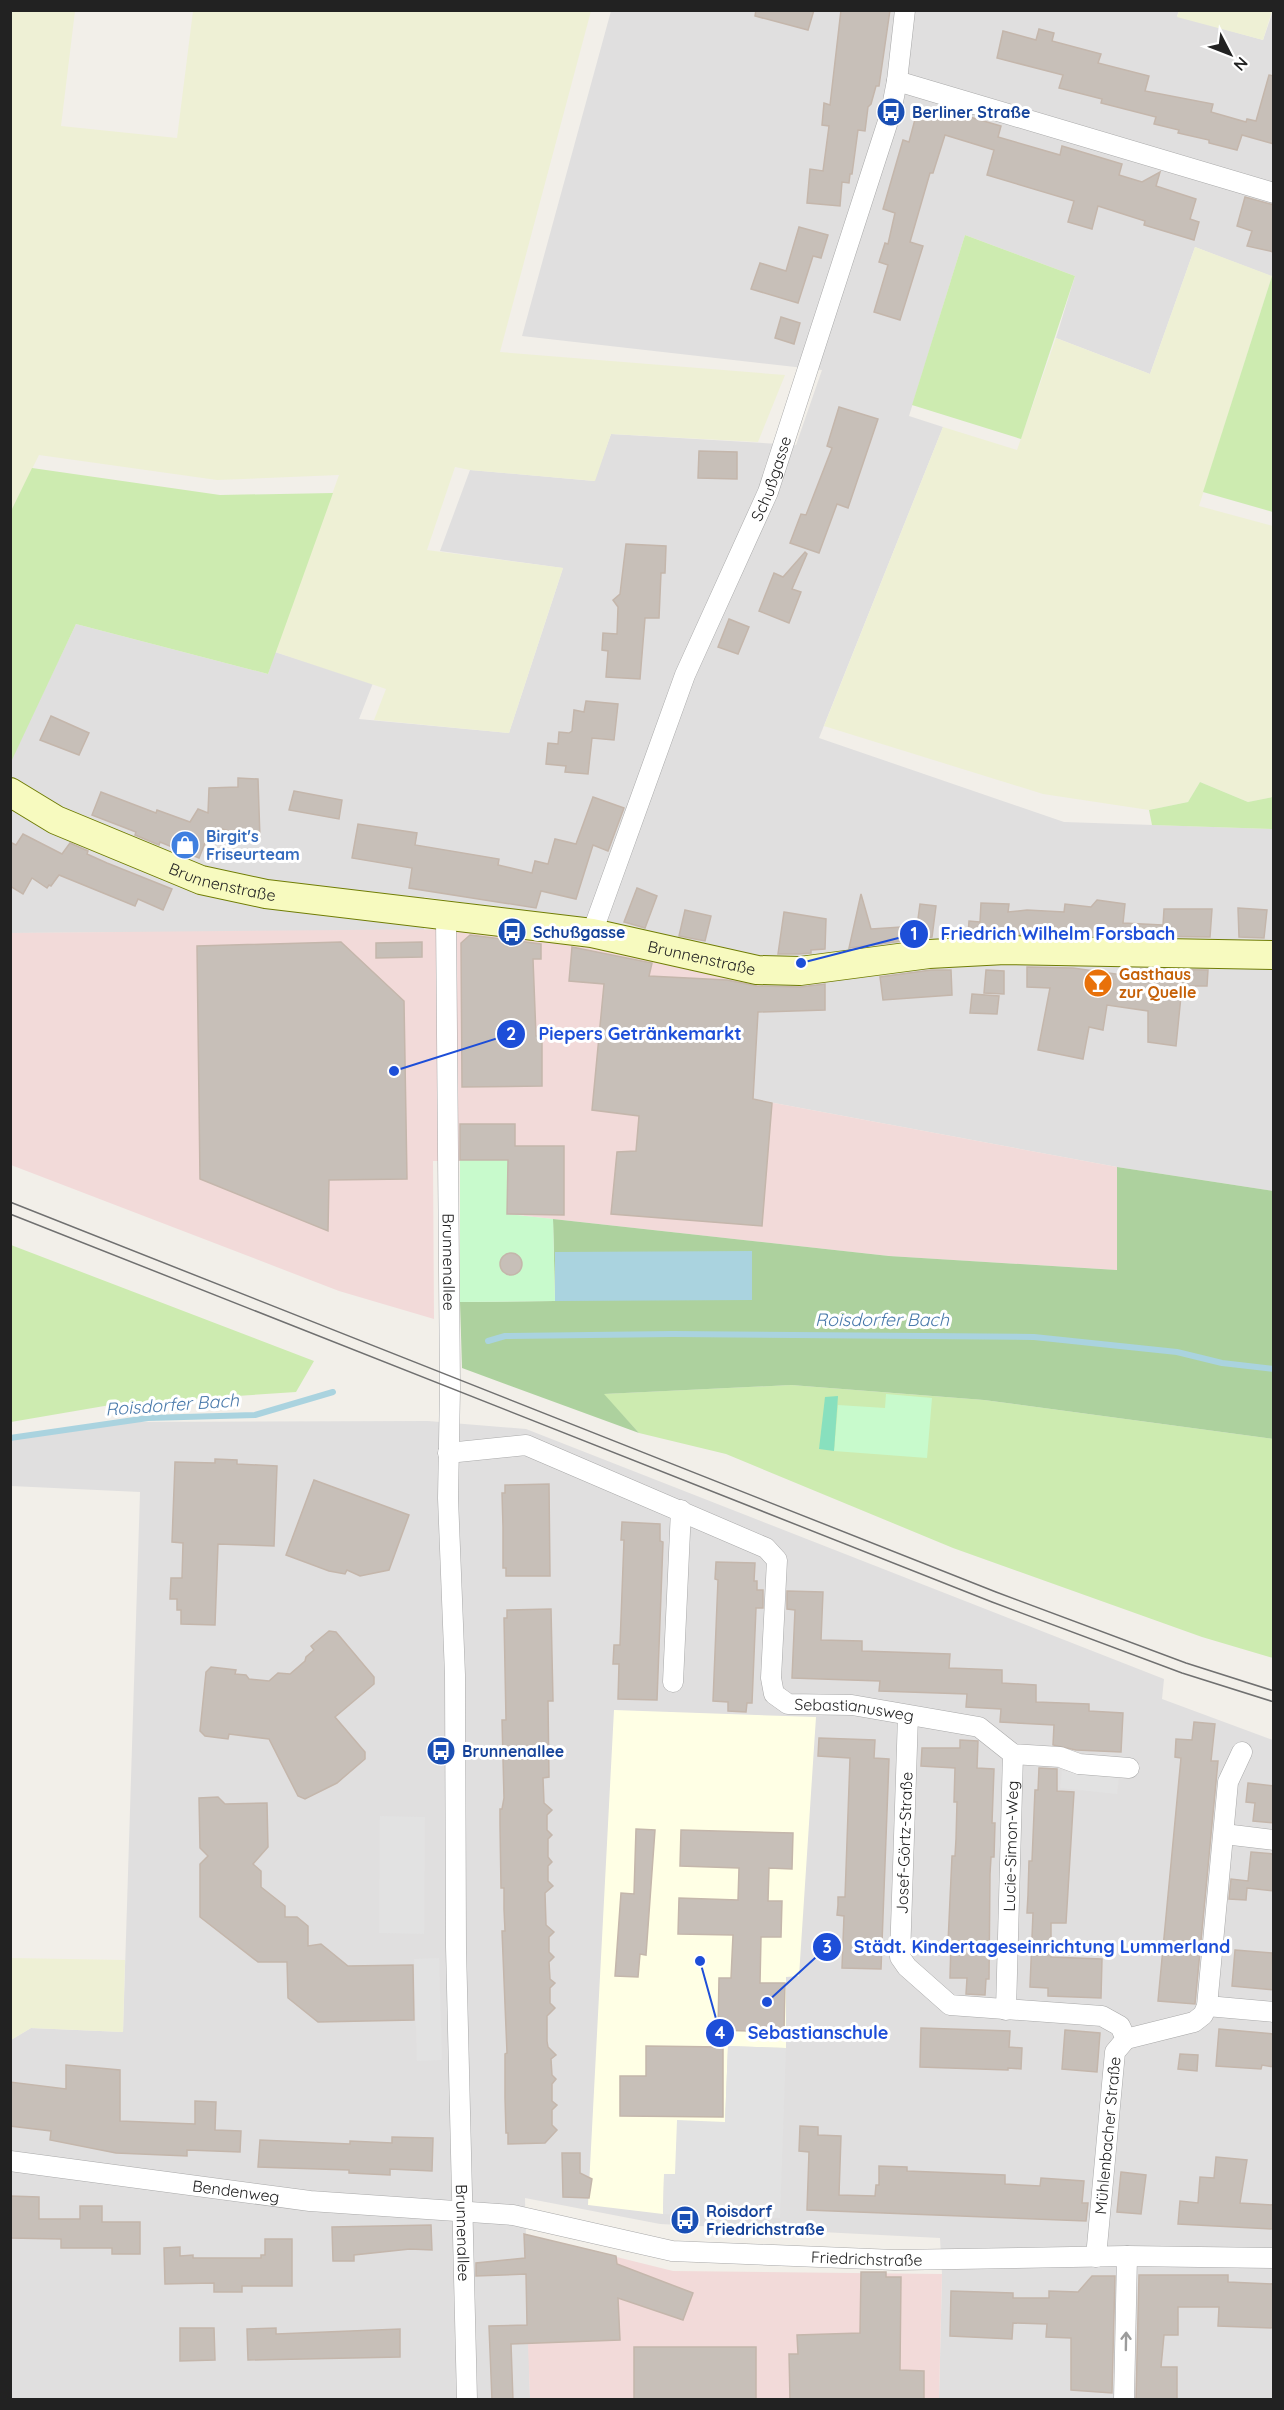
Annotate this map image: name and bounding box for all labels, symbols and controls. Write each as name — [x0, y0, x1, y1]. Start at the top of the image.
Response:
north arrow — [1200, 24, 1260, 84]
text: N — [1230, 53, 1253, 75]
bus stop icon: Berliner Straße — [875, 96, 907, 128]
place label: Berliner Straße — [912, 102, 1030, 122]
street label: Schußgasse — [746, 433, 795, 524]
place label: Birgit's Friseurteam — [206, 826, 300, 864]
shop icon: Birgit's Friseurteam — [169, 829, 201, 861]
street label: Brunnenstraße — [166, 858, 277, 905]
bus stop icon: Schußgasse — [496, 916, 528, 948]
callout: Friedrich Wilhelm Forsbach — [899, 916, 1188, 952]
place label: Schußgasse — [533, 922, 625, 942]
text: 1 — [910, 922, 918, 945]
text: Friedrich Wilhelm Forsbach — [941, 922, 1175, 945]
street label: Brunnenstraße — [646, 936, 757, 979]
place label: Gasthaus zur Quelle — [1119, 964, 1196, 1002]
bar icon: Gasthaus zur Quelle — [1082, 967, 1114, 999]
callout: Piepers Getränkemarkt — [496, 1016, 753, 1052]
text: 2 — [506, 1022, 516, 1045]
text: Piepers Getränkemarkt — [538, 1022, 742, 1045]
street label: Brunnenallee — [439, 1213, 459, 1311]
water label: Roisdorfer Bach — [815, 1308, 950, 1331]
water label: Roisdorfer Bach — [104, 1388, 240, 1421]
street label: Sebastianusweg — [794, 1694, 915, 1726]
bus stop icon: Brunnenallee — [425, 1735, 457, 1767]
place label: Brunnenallee — [462, 1741, 564, 1761]
street label: Josef-Görtz-Straße — [892, 1771, 916, 1915]
street label: Lucie-Simon-Weg — [999, 1780, 1022, 1912]
callout: Städt. Kindertageseinrichtung Lummerland — [812, 1929, 1242, 1965]
text: 3 — [822, 1935, 832, 1958]
text: Städt. Kindertageseinrichtung Lummerland — [854, 1935, 1230, 1958]
callout: Sebastianschule — [705, 2015, 900, 2051]
text: 4 — [715, 2021, 726, 2044]
text: Sebastianschule — [748, 2021, 888, 2044]
street label: Mühlenbacher Straße — [1090, 2056, 1125, 2215]
street label: Bendenweg — [191, 2175, 281, 2207]
street label: Brunnenallee — [452, 2184, 474, 2282]
place label: Roisdorf Friedrichstraße — [706, 2201, 825, 2239]
bus stop icon: Roisdorf Friedrichstraße — [669, 2204, 701, 2236]
street label: Friedrichstraße — [810, 2247, 923, 2270]
one-way arrow — [1120, 2332, 1131, 2352]

